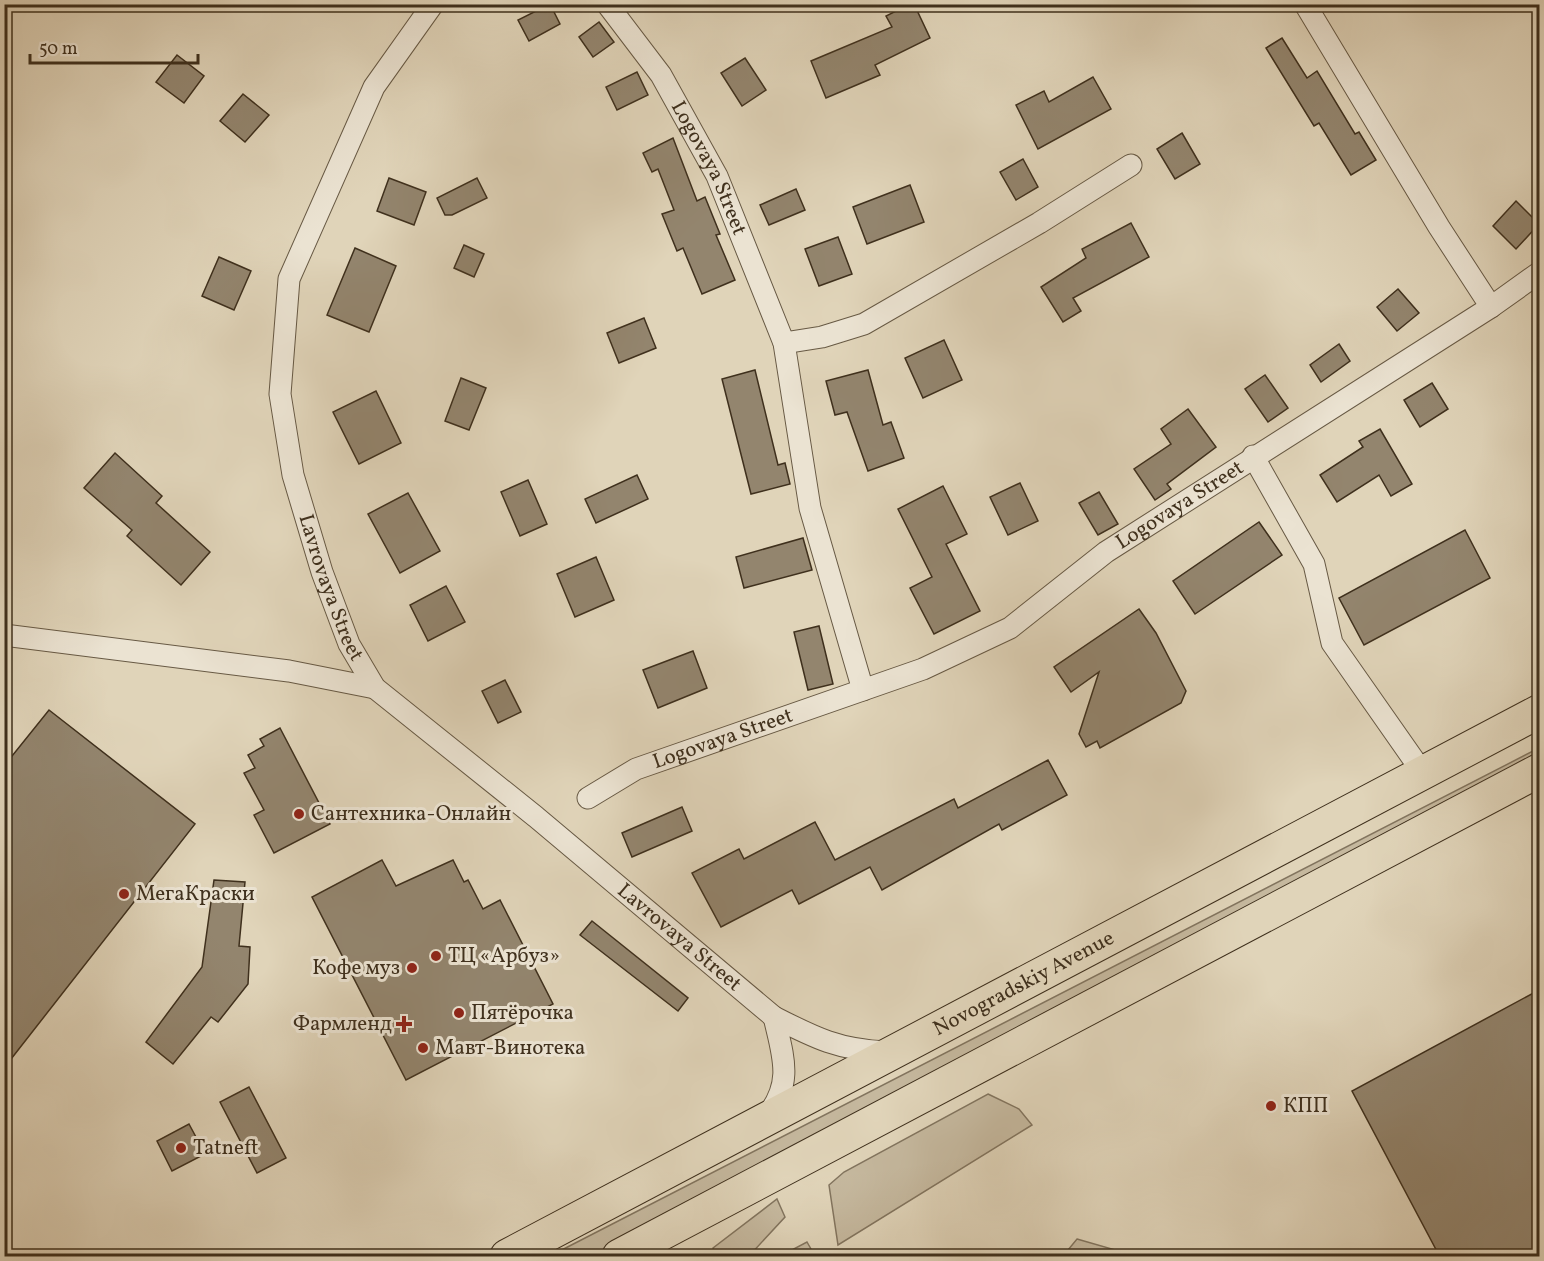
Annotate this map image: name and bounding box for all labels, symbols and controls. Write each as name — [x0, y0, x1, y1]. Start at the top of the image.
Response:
scale bar — [30, 27, 198, 65]
text: 50 m — [39, 37, 78, 62]
street label: Logovaya Street — [664, 95, 754, 240]
street label: Logovaya Street — [1110, 453, 1249, 557]
street label: Lavrovaya Street — [291, 511, 371, 667]
street label: Logovaya Street — [649, 701, 797, 777]
place label: Сантехника-Онлайн — [311, 800, 512, 829]
marker: Сантехника-Онлайн — [292, 807, 306, 821]
street label: Lavrovaya Street — [611, 877, 748, 998]
place label: МегаКраски — [136, 880, 255, 909]
marker: МегаКраски — [117, 887, 131, 901]
street label: Novogradskiy Avenue — [928, 924, 1119, 1043]
place label: ТЦ «Арбуз» — [448, 942, 560, 971]
marker: ТЦ «Арбуз» — [429, 949, 443, 963]
place label: Кофе муз — [312, 954, 400, 983]
marker: Кофе муз — [405, 961, 419, 975]
place label: Пятёрочка — [471, 999, 574, 1028]
marker: Пятёрочка — [452, 1006, 466, 1020]
place label: Фармленд — [293, 1010, 392, 1039]
marker: Фармленд — [397, 1017, 411, 1031]
place label: Мавт-Винотека — [435, 1034, 585, 1063]
marker: Мавт-Винотека — [416, 1041, 430, 1055]
place label: КПП — [1283, 1092, 1328, 1121]
marker: КПП — [1264, 1099, 1278, 1113]
place label: Tatneft — [193, 1134, 259, 1163]
marker: Tatneft — [174, 1141, 188, 1155]

